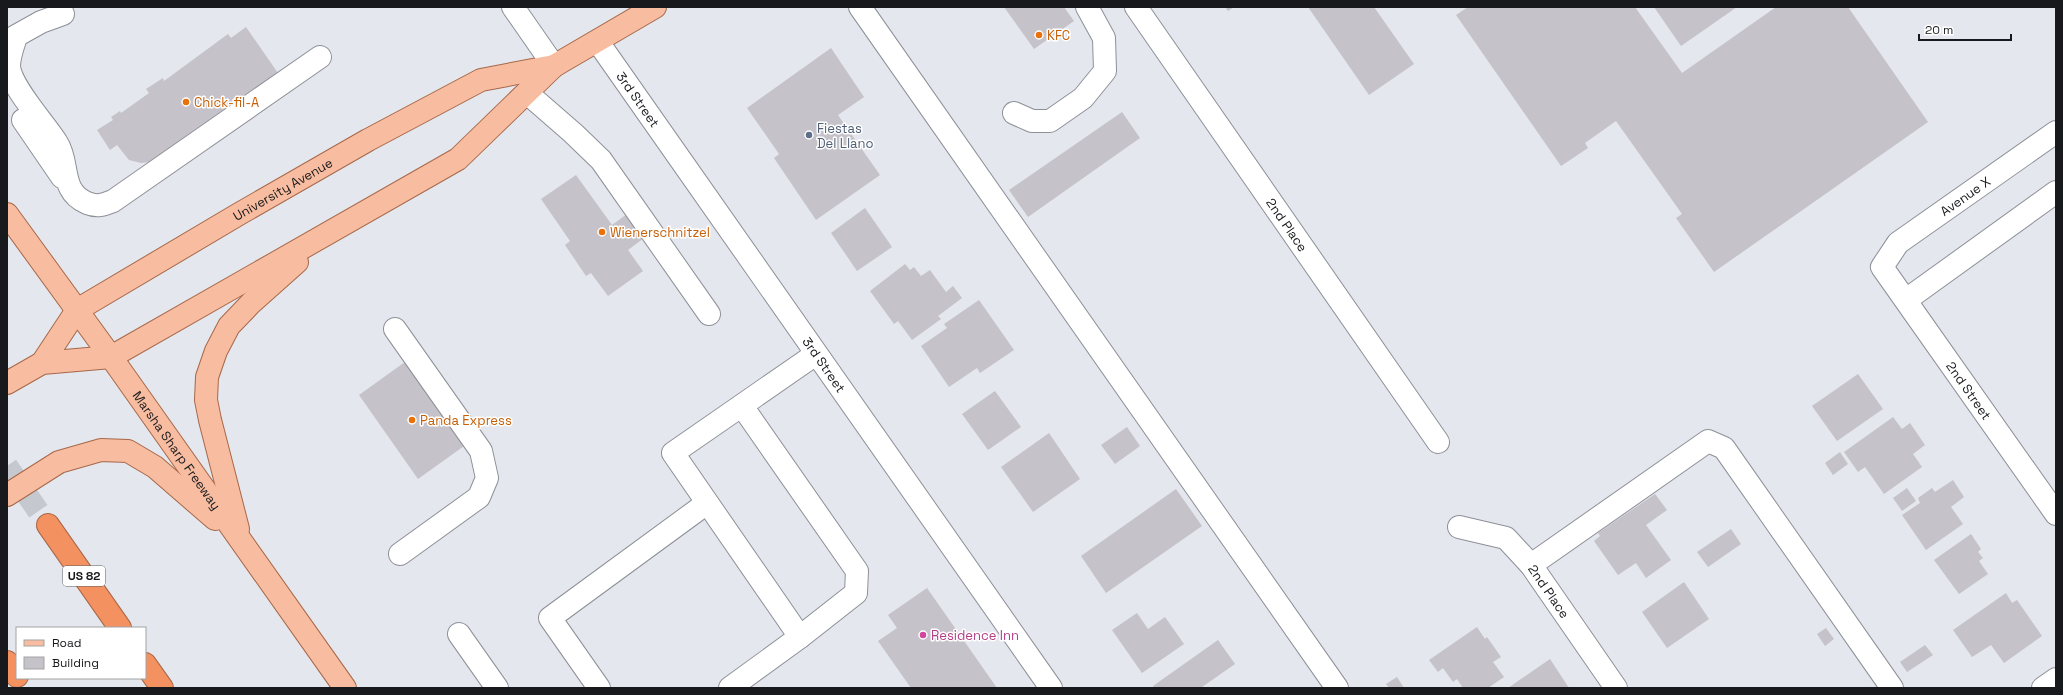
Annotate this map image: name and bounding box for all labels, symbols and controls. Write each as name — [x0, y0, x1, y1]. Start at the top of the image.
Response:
scale bar — [1919, 16, 2011, 42]
text: 20 m — [1925, 22, 1953, 38]
place label: KFC — [1047, 27, 1070, 44]
marker: KFC — [1034, 30, 1044, 40]
street label: 3rd Street — [612, 69, 663, 131]
place label: Chick-fil-A — [194, 94, 259, 111]
marker: Chick-fil-A — [181, 97, 191, 107]
place label: Fiestas Del Llano — [817, 120, 874, 152]
marker: Fiestas Del Llano — [804, 130, 814, 140]
street label: University Avenue — [230, 154, 336, 225]
street label: Avenue X — [1937, 173, 1994, 220]
street label: 2nd Place — [1262, 195, 1311, 255]
place label: Wienerschnitzel — [610, 224, 710, 241]
marker: Wienerschnitzel — [597, 227, 607, 237]
street label: 3rd Street — [798, 334, 849, 396]
street label: 2nd Street — [1942, 358, 1995, 423]
street label: Marsha Sharp Freeway — [129, 388, 224, 513]
place label: Panda Express — [420, 412, 512, 429]
marker: Panda Express — [407, 415, 417, 425]
street label: 2nd Place — [1524, 561, 1573, 622]
road number: US 82 — [63, 566, 105, 586]
legend — [16, 627, 146, 679]
place label: Residence Inn — [931, 627, 1019, 644]
marker: Residence Inn — [918, 630, 928, 640]
text: Road — [52, 635, 81, 651]
text: Building — [52, 655, 99, 671]

